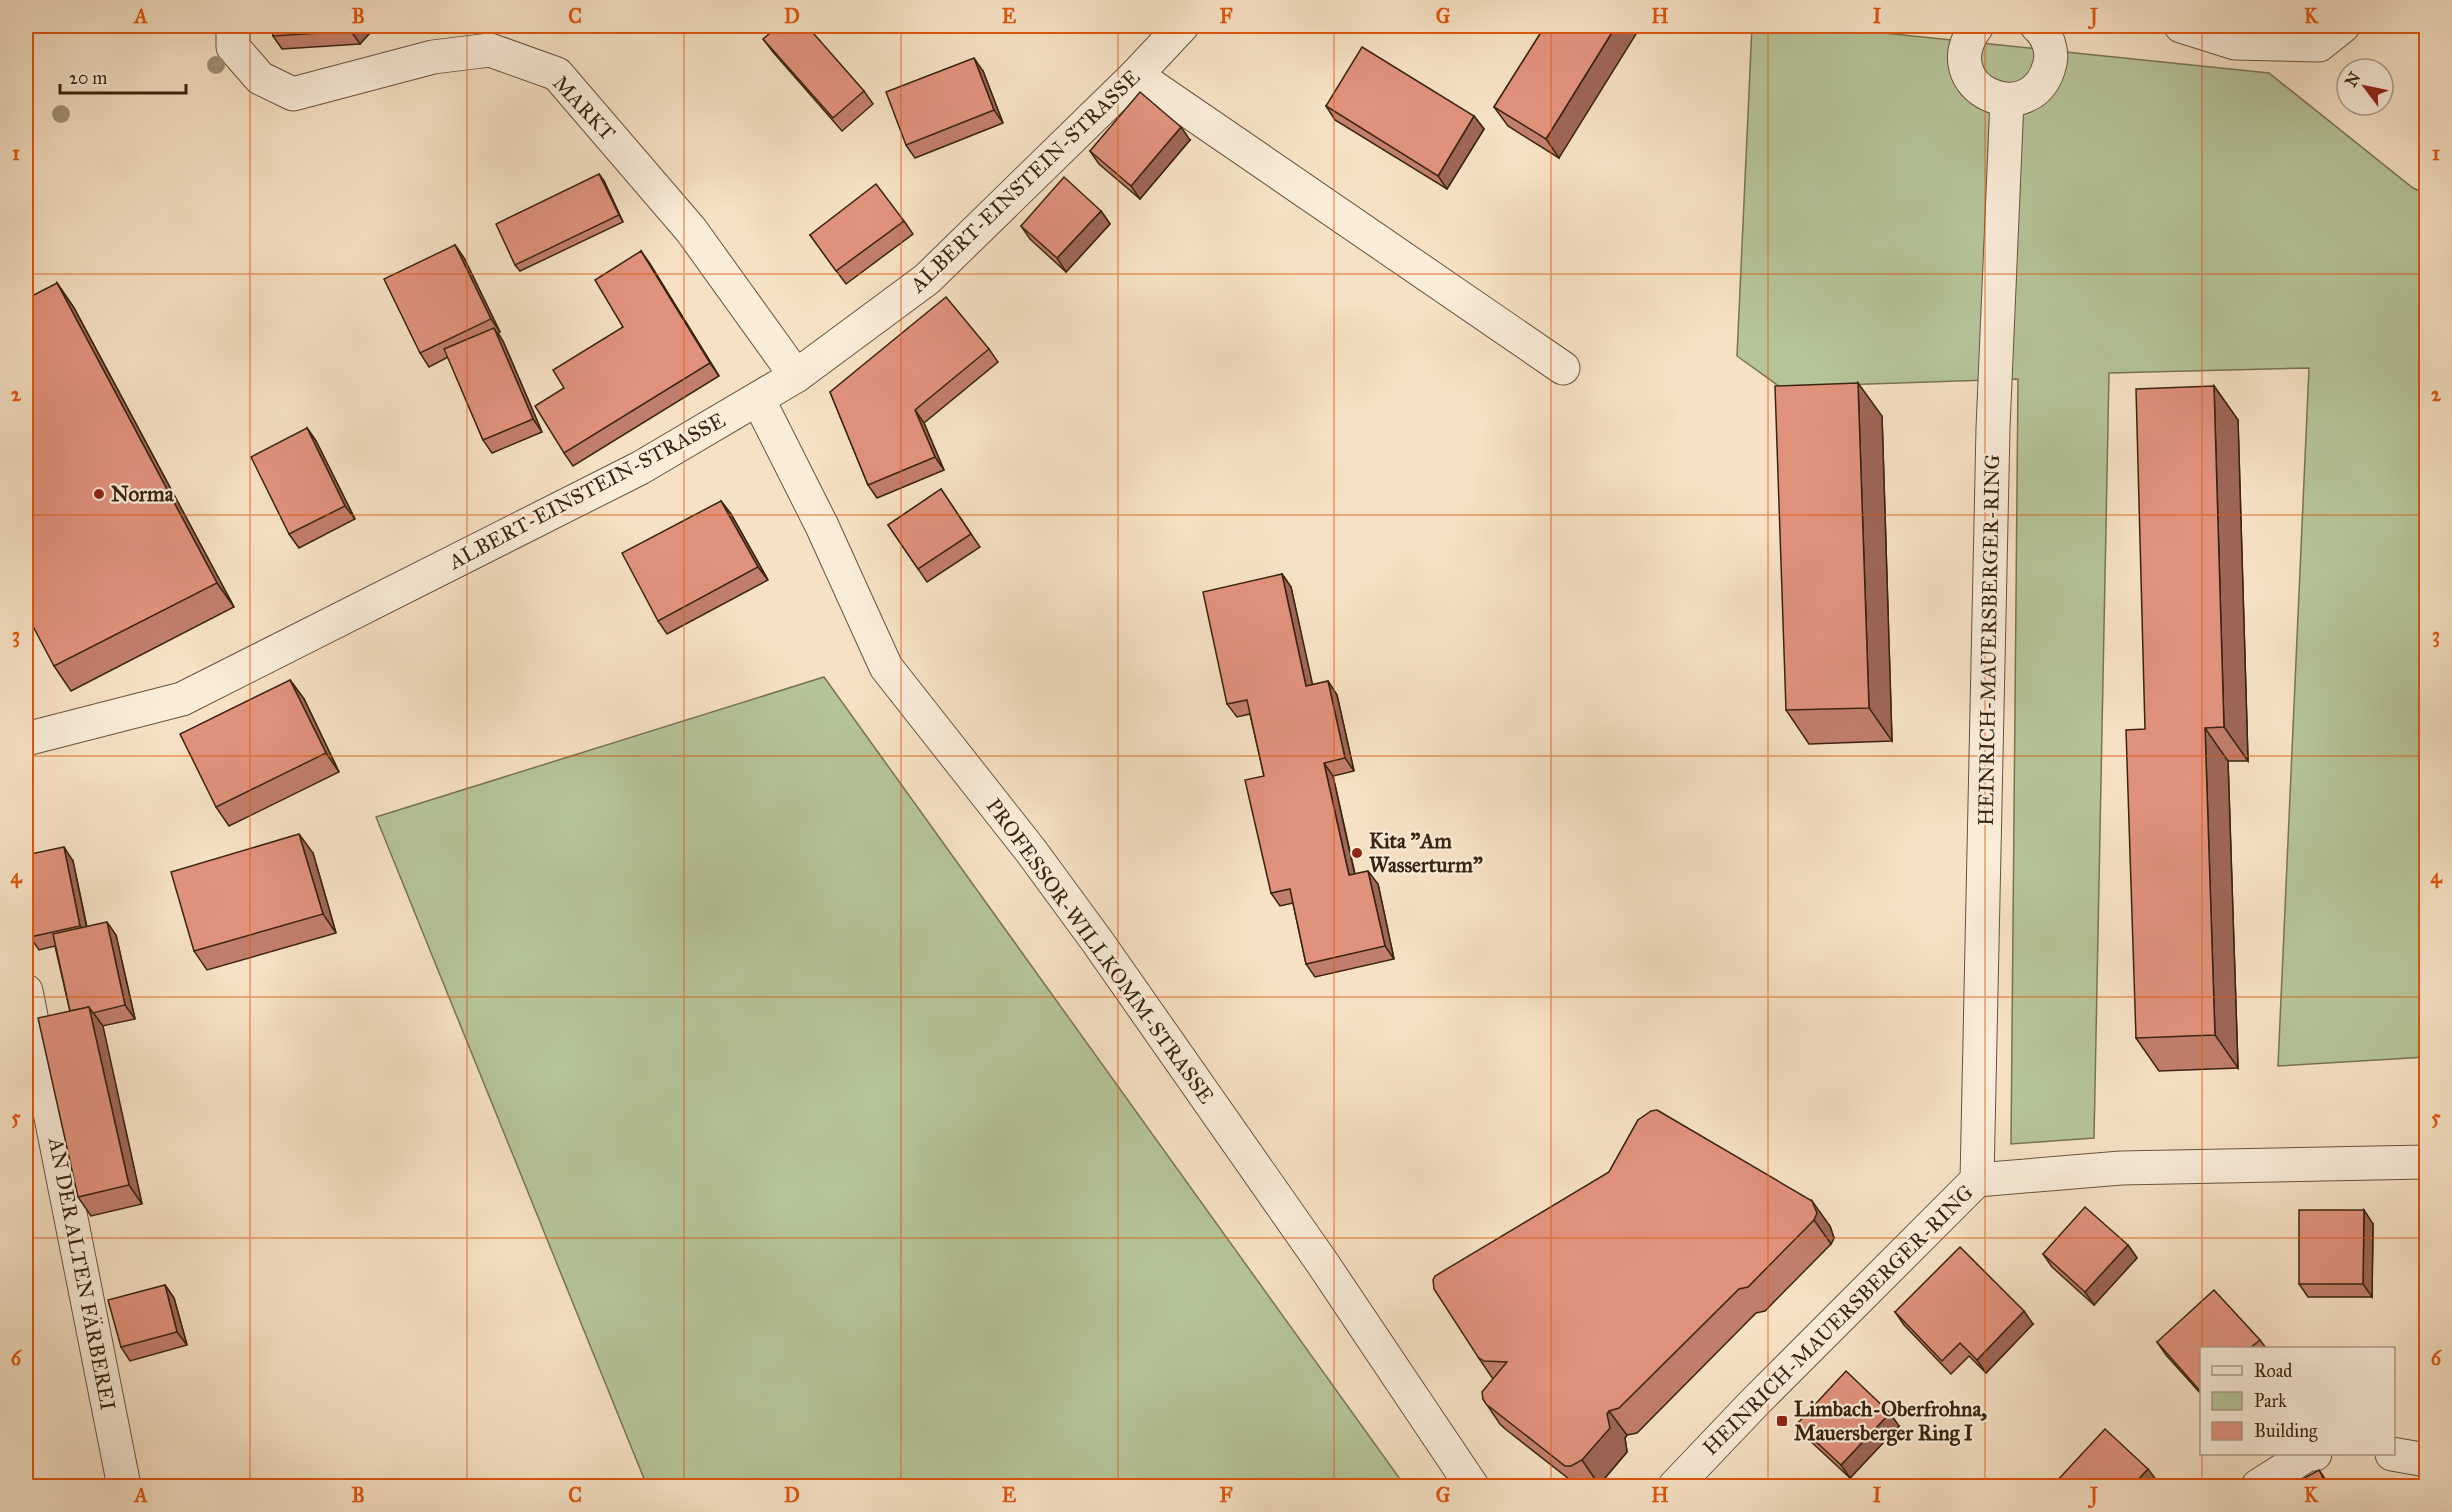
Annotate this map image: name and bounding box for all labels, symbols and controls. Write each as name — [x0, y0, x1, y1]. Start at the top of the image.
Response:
text: A — [132, 4, 148, 28]
text: B — [351, 4, 365, 28]
text: C — [568, 4, 582, 28]
text: D — [784, 4, 800, 28]
text: E — [1002, 4, 1017, 28]
text: F — [1219, 4, 1233, 28]
text: G — [1436, 4, 1451, 28]
text: H — [1651, 4, 1669, 28]
text: I — [1873, 4, 1882, 28]
text: J — [2087, 4, 2099, 30]
text: K — [2304, 4, 2319, 28]
scale bar — [60, 57, 186, 95]
north arrow — [2335, 57, 2395, 117]
street label: ALBERT-EINSTEIN-STRASSE — [904, 64, 1145, 298]
text: 20 m — [69, 67, 107, 89]
text: N — [2341, 68, 2365, 90]
street label: MARKT — [547, 70, 621, 146]
text: 1 — [12, 141, 20, 165]
text: 1 — [2432, 141, 2440, 165]
text: 2 — [11, 382, 22, 406]
text: 2 — [2431, 382, 2442, 406]
street label: ALBERT-EINSTEIN-STRASSE — [444, 407, 730, 576]
street label: HEINRICH-MAUERSBERGER-RING — [1973, 454, 2005, 826]
place label: Norma — [111, 481, 175, 507]
marker: Norma — [92, 487, 106, 501]
text: 3 — [12, 623, 20, 648]
text: 3 — [2432, 623, 2440, 648]
street label: PROFESSOR-WILLKOMM-STRASSE — [981, 793, 1219, 1109]
place label: Kita "Am Wasserturm" — [1369, 828, 1483, 878]
marker: Kita "Am Wasserturm" — [1350, 846, 1364, 860]
text: 4 — [10, 864, 22, 889]
text: 4 — [2430, 864, 2442, 889]
text: 5 — [11, 1105, 21, 1129]
text: 5 — [2431, 1105, 2441, 1129]
street label: AN DER ALTEN FÄRBEREI — [43, 1134, 121, 1413]
street label: HEINRICH-MAUERSBERGER-RING — [1697, 1179, 1979, 1461]
text: 6 — [11, 1346, 23, 1370]
text: 6 — [2431, 1346, 2443, 1370]
legend — [2200, 1347, 2395, 1455]
text: Road — [2254, 1360, 2292, 1382]
text: Park — [2254, 1390, 2287, 1412]
place label: Limbach-Oberfrohna, Mauersberger Ring I — [1794, 1396, 1988, 1446]
marker: Limbach-Oberfrohna, Mauersberger Ring I — [1775, 1414, 1789, 1428]
text: Building — [2254, 1420, 2318, 1443]
text: A — [132, 1483, 148, 1507]
text: B — [351, 1483, 365, 1507]
text: C — [568, 1483, 582, 1507]
text: D — [784, 1483, 800, 1507]
text: E — [1002, 1483, 1017, 1507]
text: F — [1219, 1483, 1233, 1507]
text: G — [1436, 1483, 1451, 1507]
text: H — [1651, 1483, 1669, 1507]
text: I — [1873, 1483, 1882, 1507]
text: J — [2087, 1483, 2099, 1509]
text: K — [2304, 1483, 2319, 1507]

